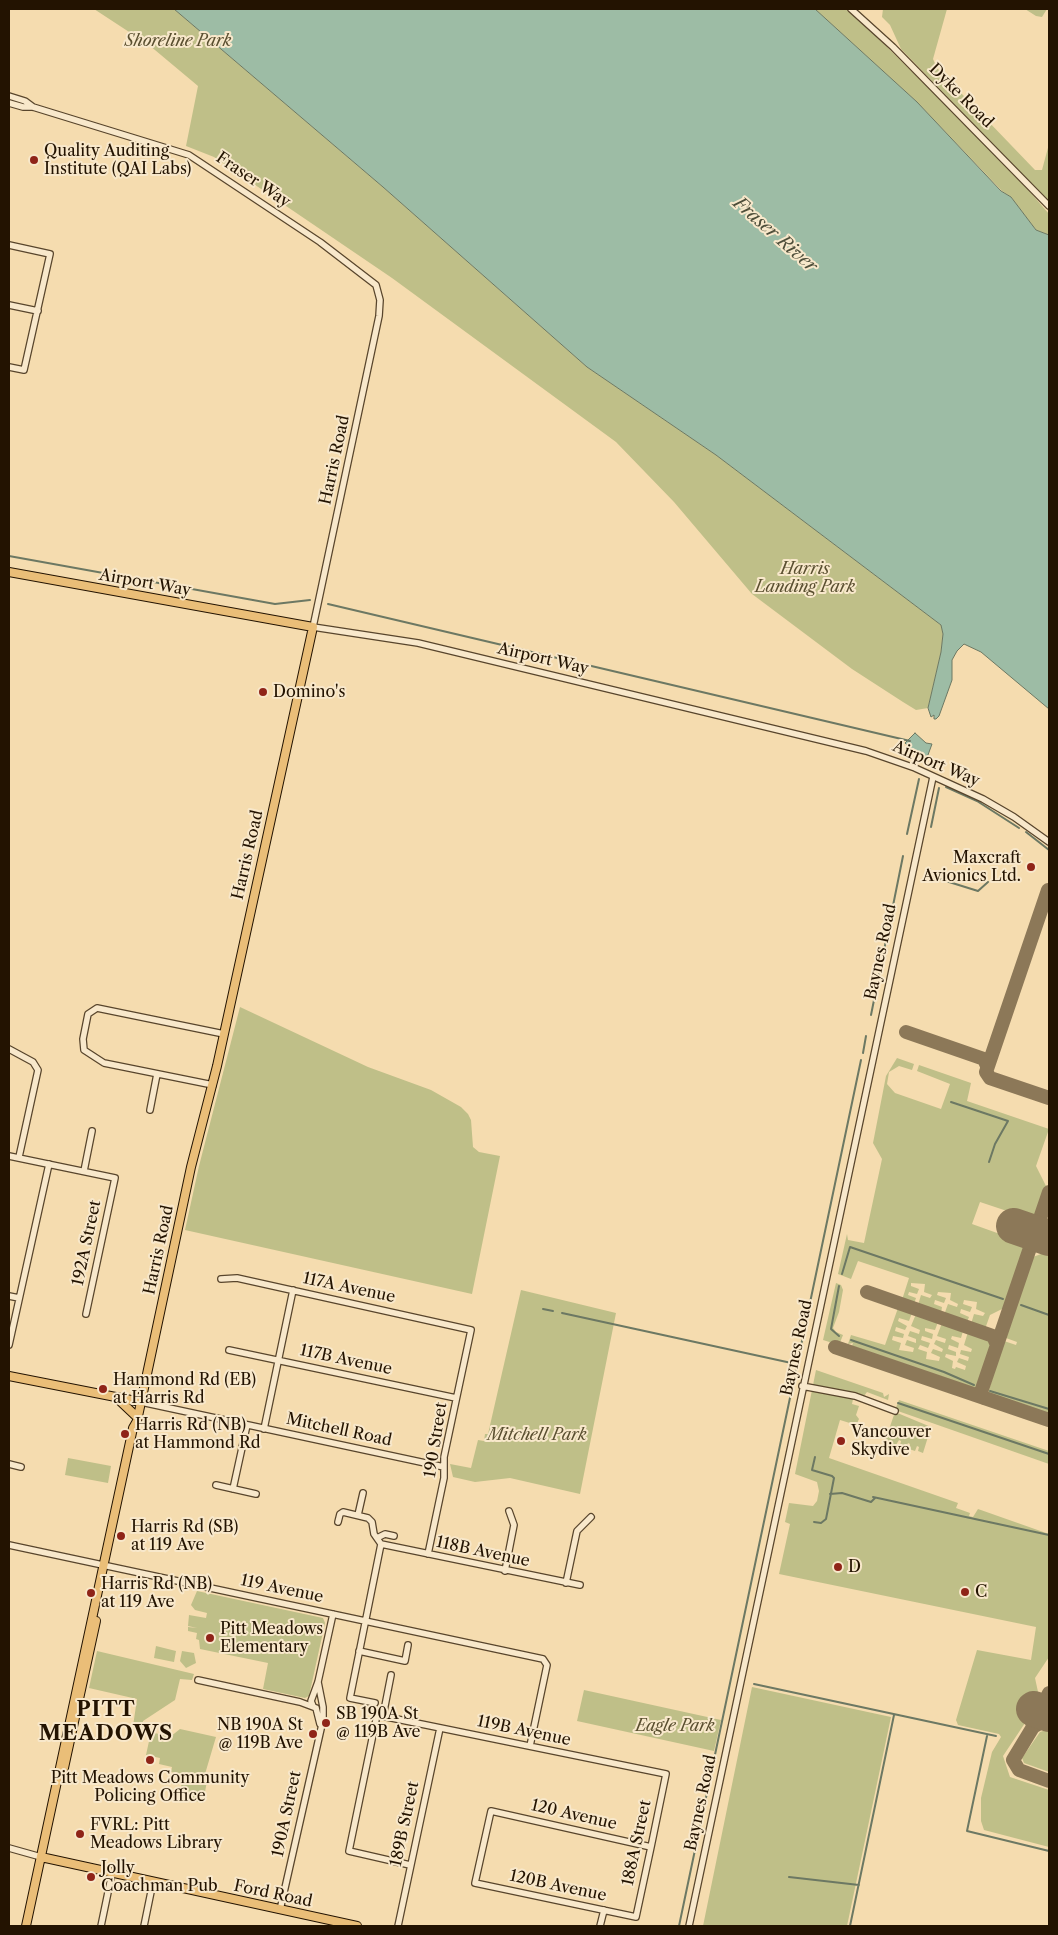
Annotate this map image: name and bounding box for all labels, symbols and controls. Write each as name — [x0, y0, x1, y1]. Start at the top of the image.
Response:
park label: Shoreline Park — [125, 31, 231, 51]
street label: Dyke Road — [925, 60, 997, 132]
place label: Quality Auditing Institute (QAI Labs) — [44, 141, 191, 179]
street label: Fraser Way — [212, 148, 294, 212]
marker: Quality Auditing Institute (QAI Labs) — [28, 154, 40, 166]
water label: Fraser River — [729, 193, 821, 277]
street label: Harris Road — [316, 413, 354, 507]
park label: Harris Landing Park — [755, 559, 855, 597]
street label: Airport Way — [98, 565, 192, 601]
street label: Airport Way — [496, 639, 590, 679]
place label: Domino's — [273, 682, 345, 702]
marker: Domino's — [257, 686, 269, 698]
street label: Airport Way — [890, 737, 982, 791]
street label: Harris Road — [228, 808, 268, 902]
place label: Maxcraft Avionics Ltd. — [922, 848, 1021, 886]
marker: Maxcraft Avionics Ltd. — [1025, 861, 1037, 873]
street label: Baynes Road — [861, 902, 901, 1002]
street label: 192A Street — [69, 1199, 105, 1287]
street label: Harris Road — [140, 1203, 178, 1297]
street label: 117A Avenue — [301, 1269, 397, 1307]
street label: Baynes Road — [777, 1298, 817, 1398]
street label: 117B Avenue — [298, 1341, 394, 1379]
place label: Hammond Rd (EB) at Harris Rd — [113, 1370, 256, 1408]
marker: Hammond Rd (EB) at Harris Rd — [97, 1383, 109, 1395]
street label: 190 Street — [421, 1401, 451, 1479]
street label: Mitchell Road — [284, 1409, 394, 1451]
place label: Harris Rd (NB) at Hammond Rd — [135, 1415, 260, 1453]
place label: Vancouver Skydive — [851, 1422, 931, 1460]
park label: Mitchell Park — [487, 1425, 587, 1445]
marker: Harris Rd (NB) at Hammond Rd — [119, 1428, 131, 1440]
marker: Vancouver Skydive — [835, 1435, 847, 1447]
place label: Harris Rd (SB) at 119 Ave — [131, 1517, 238, 1555]
marker: Harris Rd (SB) at 119 Ave — [115, 1530, 127, 1542]
street label: 118B Avenue — [434, 1533, 532, 1571]
place label: D — [848, 1557, 861, 1577]
marker: D — [832, 1561, 844, 1573]
street label: 119 Avenue — [239, 1571, 325, 1607]
place label: Harris Rd (NB) at 119 Ave — [101, 1574, 212, 1612]
place label: C — [975, 1582, 987, 1602]
marker: C — [959, 1586, 971, 1598]
marker: Harris Rd (NB) at 119 Ave — [85, 1587, 97, 1599]
place label: Pitt Meadows Elementary — [220, 1619, 323, 1657]
marker: Pitt Meadows Elementary — [204, 1632, 216, 1644]
district label: PITT MEADOWS — [38, 1697, 174, 1747]
place label: SB 190A St @ 119B Ave — [336, 1704, 421, 1742]
street label: 119B Avenue — [475, 1712, 573, 1750]
place label: NB 190A St @ 119B Ave — [217, 1715, 303, 1753]
park label: Eagle Park — [635, 1716, 715, 1736]
marker: SB 190A St @ 119B Ave — [320, 1717, 332, 1729]
marker: NB 190A St @ 119B Ave — [307, 1728, 319, 1740]
street label: Baynes Road — [681, 1753, 721, 1853]
marker: Pitt Meadows Community Policing Office — [144, 1754, 156, 1766]
place label: Pitt Meadows Community Policing Office — [51, 1768, 249, 1806]
street label: 190A Street — [269, 1769, 305, 1859]
street label: 189B Street — [387, 1780, 423, 1868]
street label: 120 Avenue — [529, 1796, 619, 1834]
street label: 188A Street — [619, 1798, 655, 1888]
place label: FVRL: Pitt Meadows Library — [90, 1815, 222, 1853]
marker: FVRL: Pitt Meadows Library — [74, 1828, 86, 1840]
place label: Jolly Coachman Pub — [101, 1858, 218, 1896]
street label: 120B Avenue — [508, 1866, 608, 1906]
marker: Jolly Coachman Pub — [85, 1871, 97, 1883]
street label: Ford Road — [232, 1876, 314, 1912]

